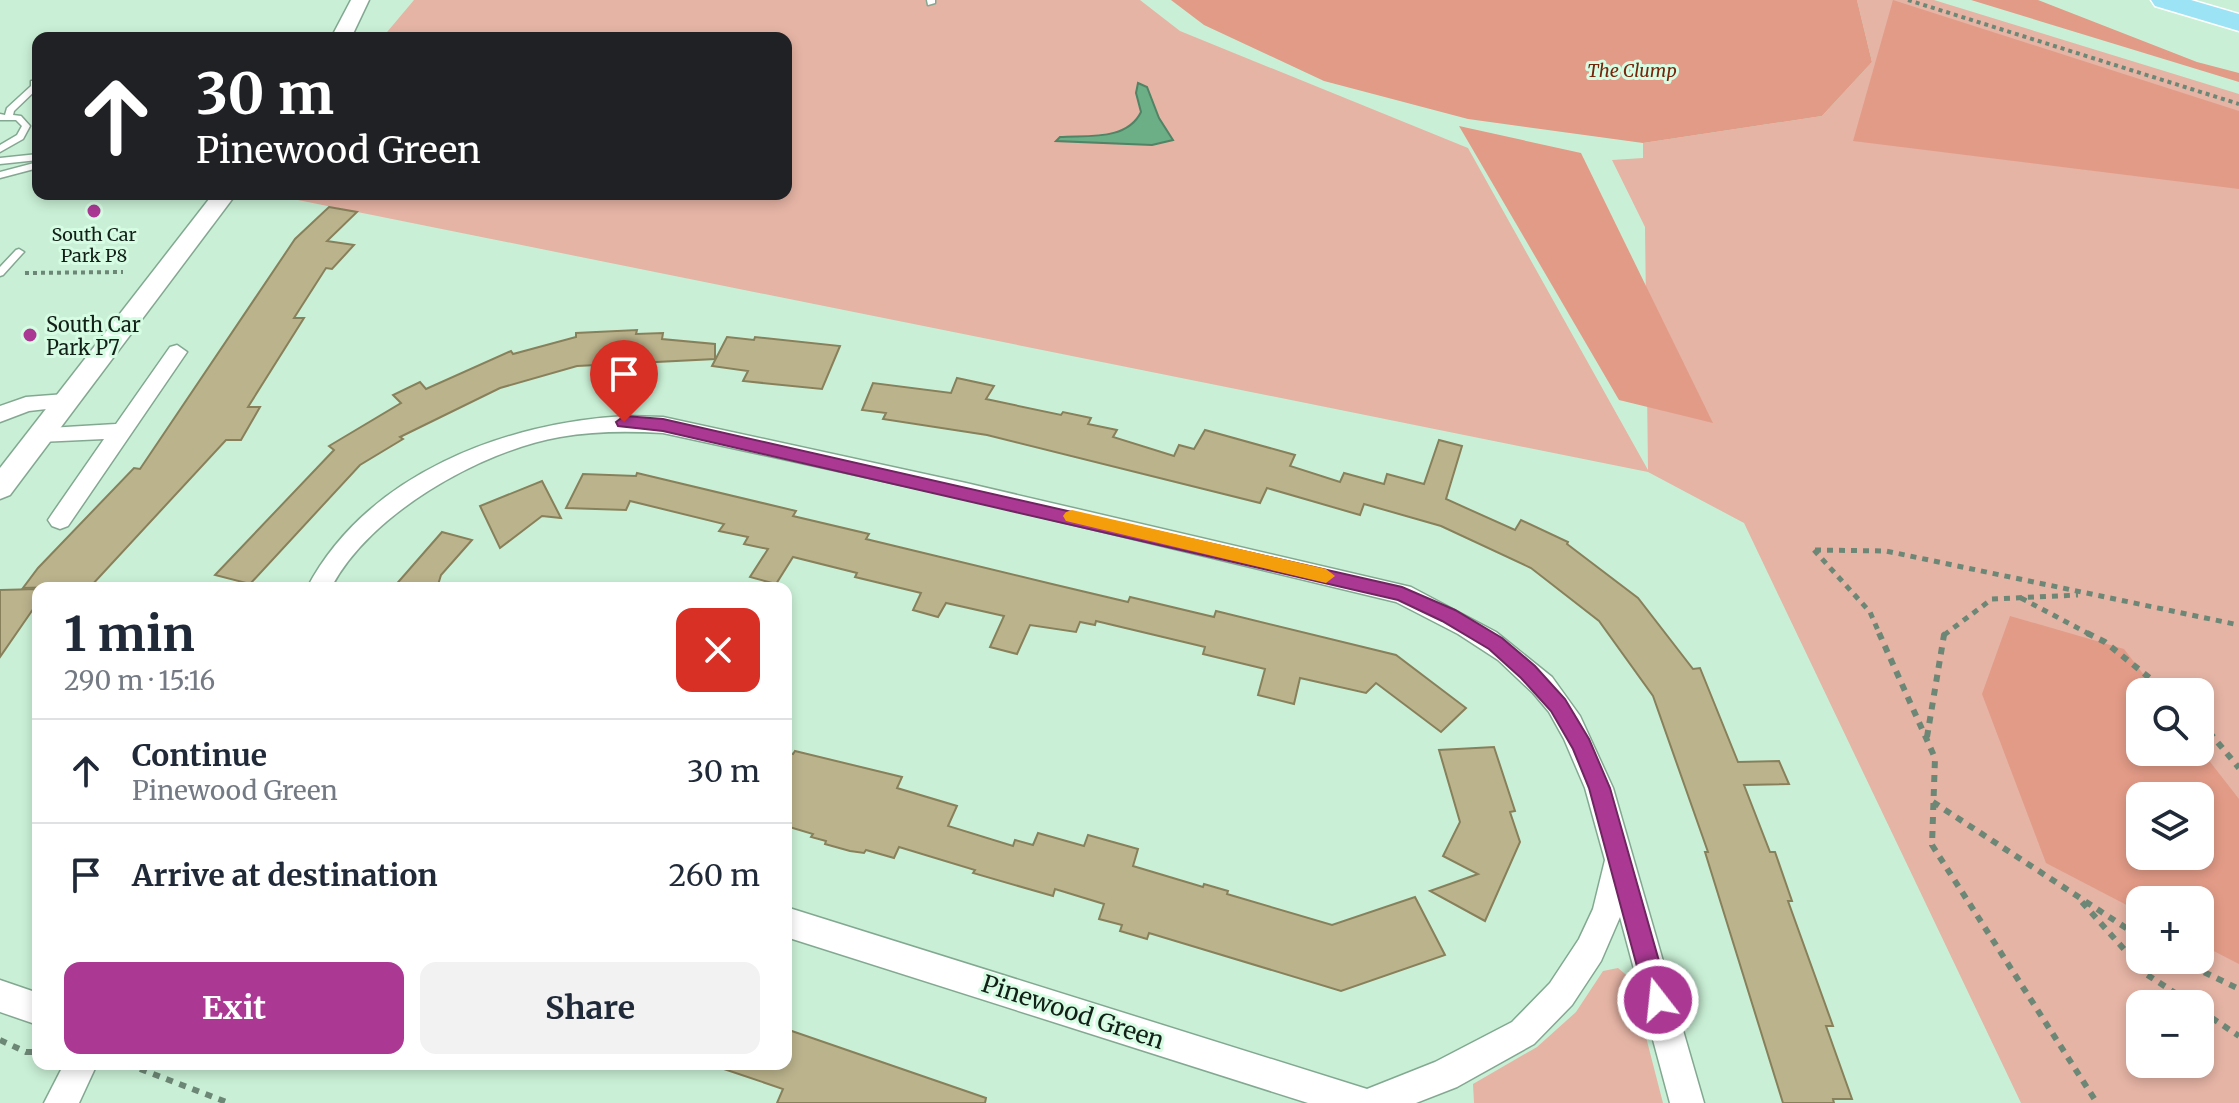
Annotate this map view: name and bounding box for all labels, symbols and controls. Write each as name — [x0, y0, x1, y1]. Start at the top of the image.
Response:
text: 30 m — [196, 59, 334, 129]
park label: The Clump — [1587, 59, 1677, 82]
icon: ahead — [64, 64, 168, 168]
text: Pinewood Green — [196, 128, 481, 173]
marker: South Car Park P8 — [85, 202, 103, 220]
place label: South Car Park P8 — [51, 223, 137, 267]
place label: South Car Park P7 — [46, 312, 141, 360]
marker: South Car Park P7 — [21, 326, 39, 344]
pin — [590, 340, 658, 422]
icon: arrive — [602, 352, 646, 396]
text: 1 min — [64, 604, 195, 664]
button: close — [676, 608, 760, 692]
text: 290 m · 15:16 — [64, 664, 215, 697]
map controls — [2126, 678, 2214, 1078]
button: search — [2126, 678, 2214, 766]
text: Continue — [132, 736, 267, 774]
icon: ahead — [64, 749, 108, 793]
text: 30 m — [687, 752, 760, 790]
text: Pinewood Green — [132, 774, 338, 807]
button: layers — [2126, 782, 2214, 870]
icon: arrive — [64, 853, 108, 897]
text: Arrive at destination — [132, 856, 438, 894]
text: 260 m — [669, 856, 760, 894]
button: + — [2126, 886, 2214, 974]
position arrow — [1616, 958, 1700, 1042]
button: Exit — [64, 962, 404, 1054]
button: Share — [420, 962, 760, 1054]
street label: Pinewood Green — [978, 968, 1168, 1056]
button: − — [2126, 990, 2214, 1078]

